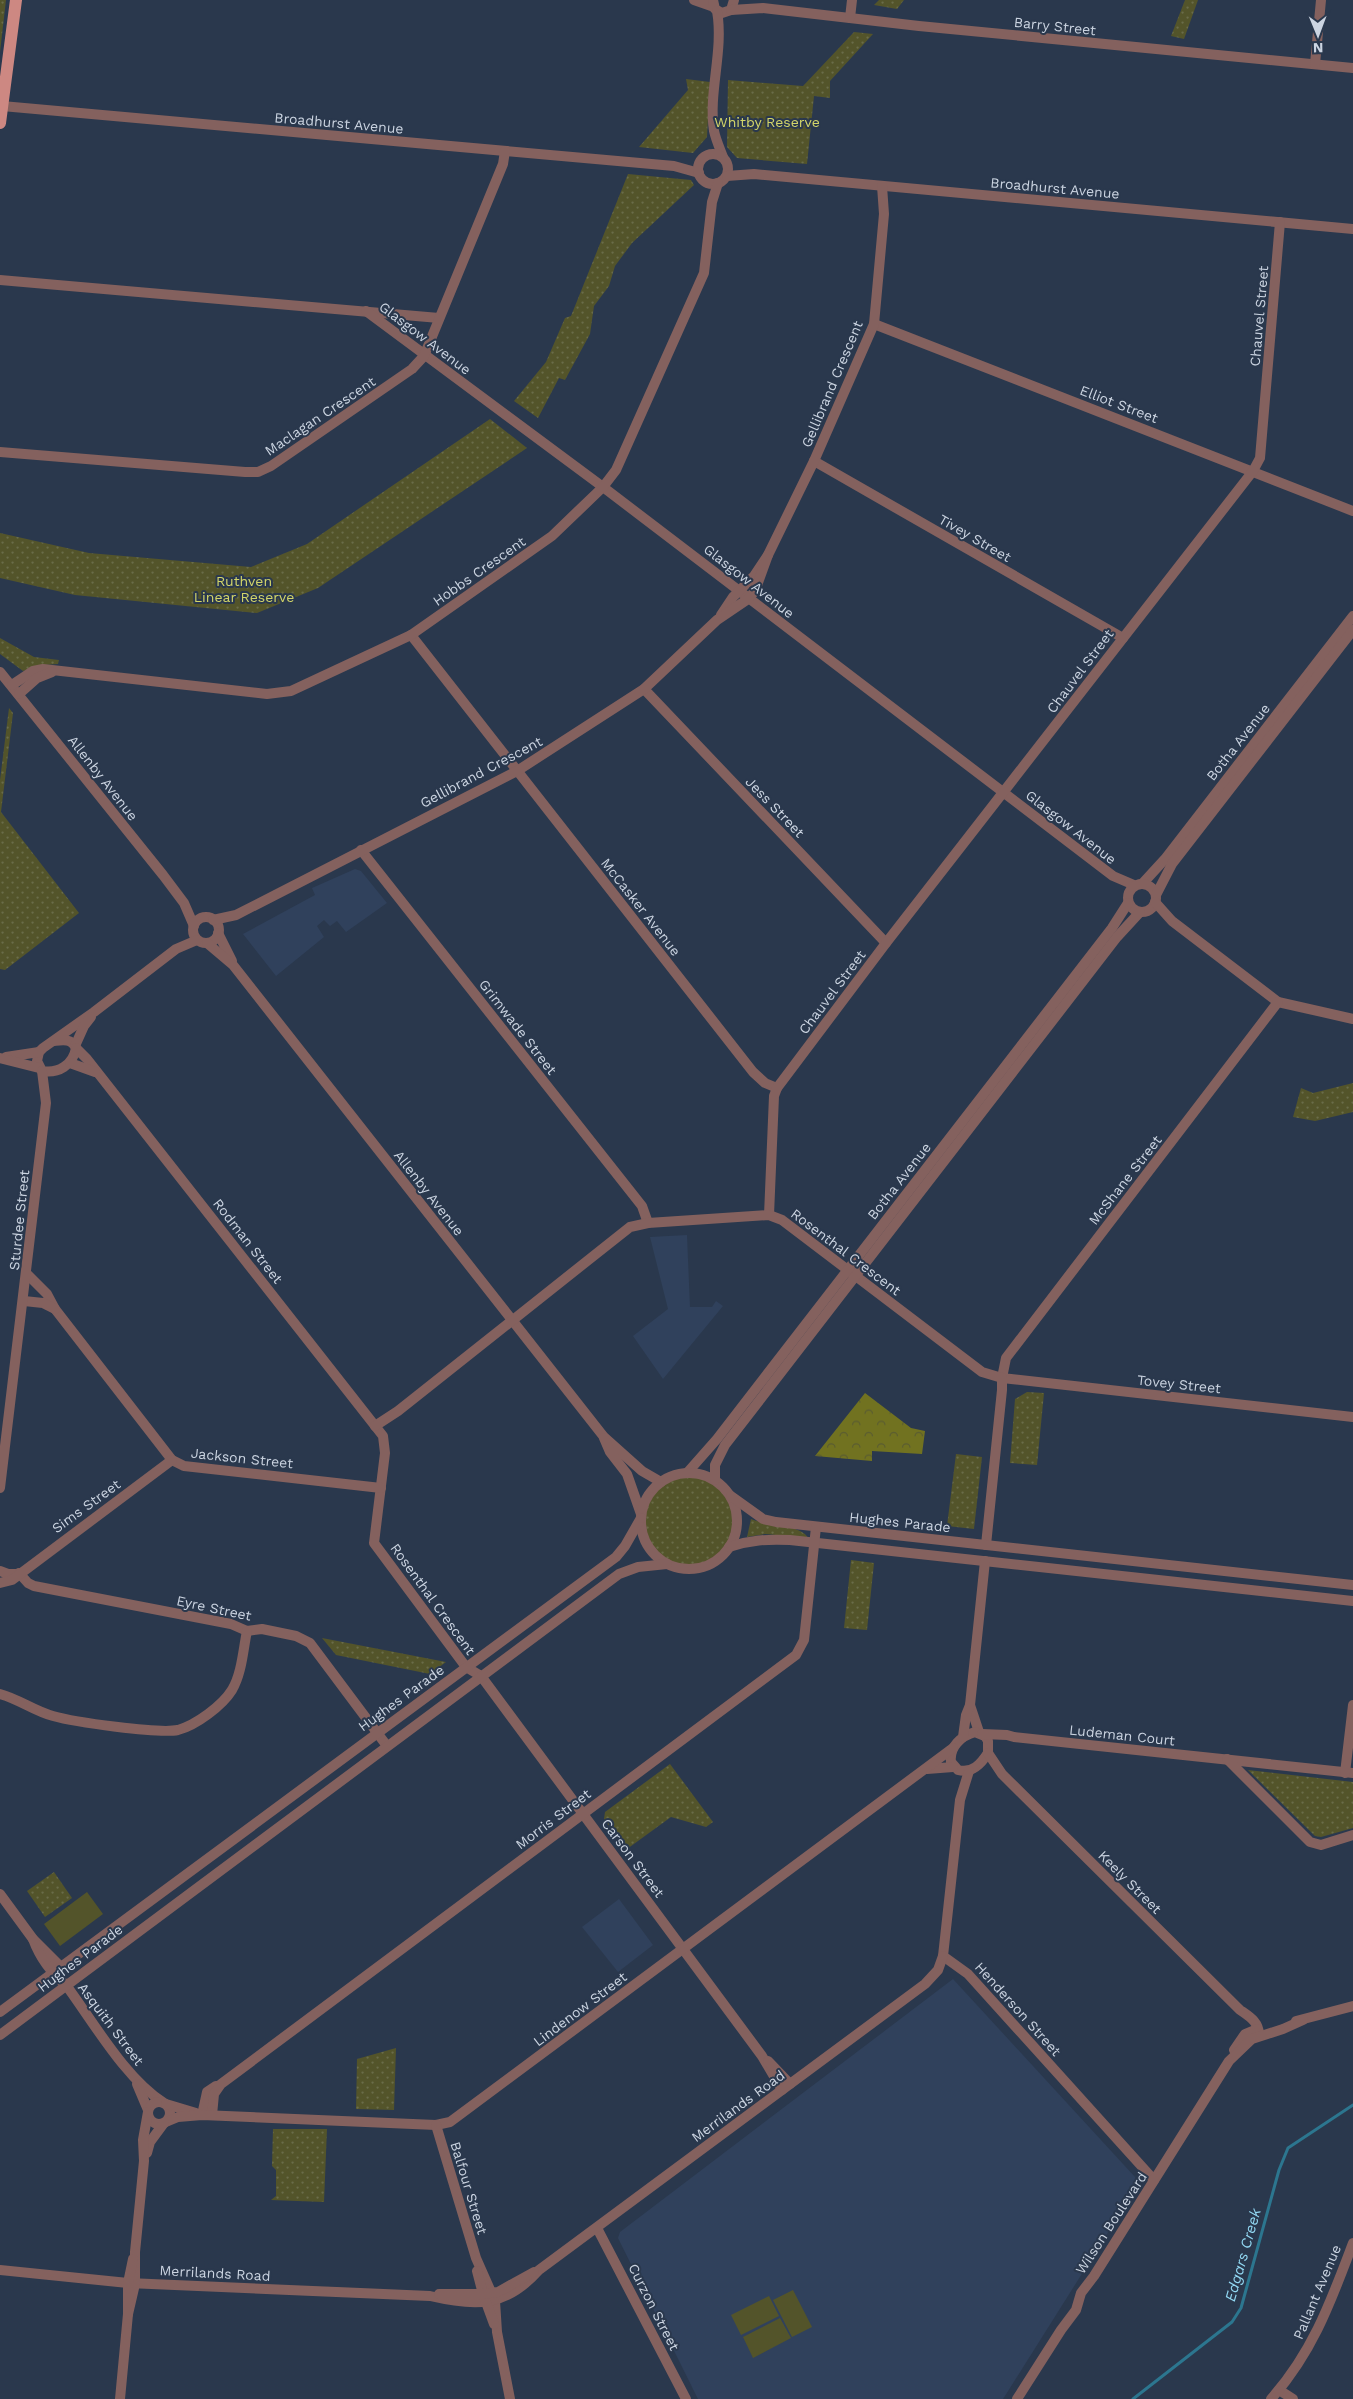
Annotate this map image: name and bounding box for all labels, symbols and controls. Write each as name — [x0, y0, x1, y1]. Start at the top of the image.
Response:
north arrow — [1293, 10, 1343, 60]
street label: Barry Street — [1013, 14, 1097, 38]
text: N — [1313, 40, 1324, 56]
street label: Broadhurst Avenue — [274, 109, 404, 137]
park label: Whitby Reserve — [714, 114, 820, 130]
street label: Broadhurst Avenue — [990, 174, 1120, 202]
street label: Chauvel Street — [1247, 265, 1271, 367]
street label: Glasgow Avenue — [376, 298, 474, 378]
street label: Gellibrand Crescent — [798, 318, 866, 450]
street label: Maclagan Crescent — [262, 373, 378, 459]
street label: Elliot Street — [1078, 382, 1160, 426]
street label: Tivey Street — [936, 511, 1014, 565]
street label: Hobbs Crescent — [430, 533, 528, 609]
street label: Glasgow Avenue — [701, 541, 797, 621]
park label: Ruthven Linear Reserve — [194, 573, 294, 605]
street label: Chauvel Street — [1043, 626, 1117, 716]
street label: Botha Avenue — [1203, 700, 1273, 784]
street label: Allenby Avenue — [65, 732, 141, 824]
street label: Gellibrand Crescent — [417, 733, 545, 811]
street label: Jess Street — [742, 774, 808, 841]
street label: Glasgow Avenue — [1023, 787, 1119, 867]
street label: McCasker Avenue — [598, 855, 684, 959]
street label: Chauvel Street — [795, 947, 869, 1037]
street label: Grimwade Street — [476, 976, 560, 1078]
street label: McShane Street — [1085, 1132, 1165, 1228]
street label: Botha Avenue — [864, 1139, 934, 1223]
street label: Allenby Avenue — [391, 1147, 467, 1239]
street label: Sturdee Street — [6, 1169, 32, 1271]
street label: Rodman Street — [210, 1195, 286, 1287]
street label: Rosenthal Crescent — [788, 1205, 904, 1299]
street label: Tovey Street — [1136, 1372, 1222, 1396]
street label: Jackson Street — [190, 1445, 294, 1471]
street label: Sims Street — [49, 1476, 123, 1536]
street label: Hughes Parade — [848, 1509, 952, 1535]
street label: Rosenthal Crescent — [387, 1540, 479, 1658]
street label: Eyre Street — [175, 1592, 253, 1624]
street label: Hughes Parade — [355, 1662, 447, 1734]
street label: Ludeman Court — [1068, 1721, 1176, 1749]
street label: Morris Street — [512, 1786, 594, 1852]
street label: Carson Street — [598, 1816, 668, 1901]
street label: Keely Street — [1095, 1847, 1165, 1917]
street label: Hughes Parade — [34, 1921, 126, 1995]
street label: Henderson Street — [972, 1959, 1064, 2059]
street label: Lindenow Street — [530, 1969, 630, 2049]
street label: Asquith Street — [75, 1980, 147, 2069]
street label: Merrilands Road — [688, 2067, 788, 2145]
street label: Balfour Street — [447, 2140, 491, 2236]
street label: Wilson Boulevard — [1072, 2169, 1150, 2277]
water label: Edgars Creek — [1221, 2206, 1265, 2304]
street label: Pallant Avenue — [1290, 2242, 1344, 2342]
street label: Curzon Street — [625, 2261, 683, 2353]
street label: Merrilands Road — [159, 2262, 271, 2284]

